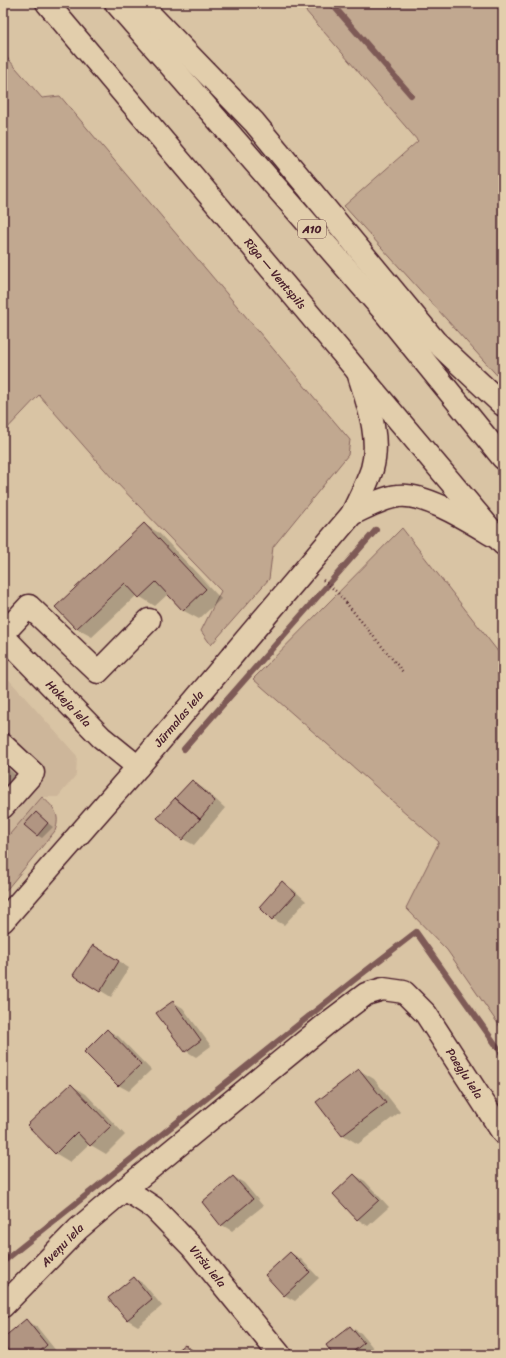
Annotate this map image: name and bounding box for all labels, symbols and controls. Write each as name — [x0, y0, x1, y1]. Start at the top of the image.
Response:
road number: A10 — [298, 220, 326, 238]
street label: Rīga — Ventspils — [238, 233, 312, 314]
street label: Hokeja iela — [40, 675, 97, 732]
street label: Jūrmalas iela — [147, 684, 210, 753]
street label: Paegļu iela — [440, 1043, 489, 1103]
street label: Aveņu iela — [35, 1217, 90, 1273]
street label: Viršu iela — [184, 1240, 232, 1293]

